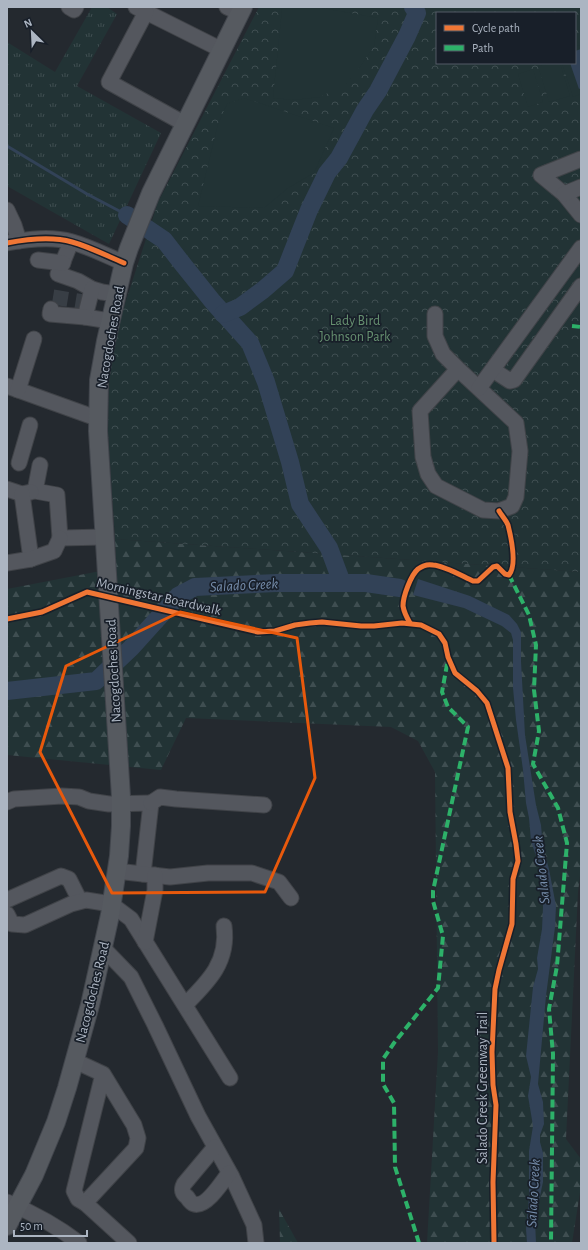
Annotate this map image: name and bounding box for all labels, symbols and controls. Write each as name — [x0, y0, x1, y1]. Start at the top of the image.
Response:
north arrow — [12, 12, 52, 52]
legend — [436, 12, 576, 64]
text: N — [22, 17, 34, 30]
text: Cycle path — [472, 22, 520, 35]
text: Path — [472, 42, 494, 54]
street label: Nacogdoches Road — [95, 285, 127, 389]
park label: Lady Bird Johnson Park — [320, 314, 391, 344]
street label: Morningstar Boardwalk — [95, 576, 223, 618]
water label: Salado Creek — [209, 576, 279, 595]
street label: Nacogdoches Road — [104, 619, 124, 723]
water label: Salado Creek — [530, 835, 553, 905]
street label: Nacogdoches Road — [74, 940, 112, 1044]
street label: Salado Creek Greenway Trail — [476, 1012, 490, 1164]
water label: Salado Creek — [524, 1158, 543, 1228]
scale bar — [14, 1212, 87, 1238]
text: 50 m — [20, 1220, 43, 1232]

